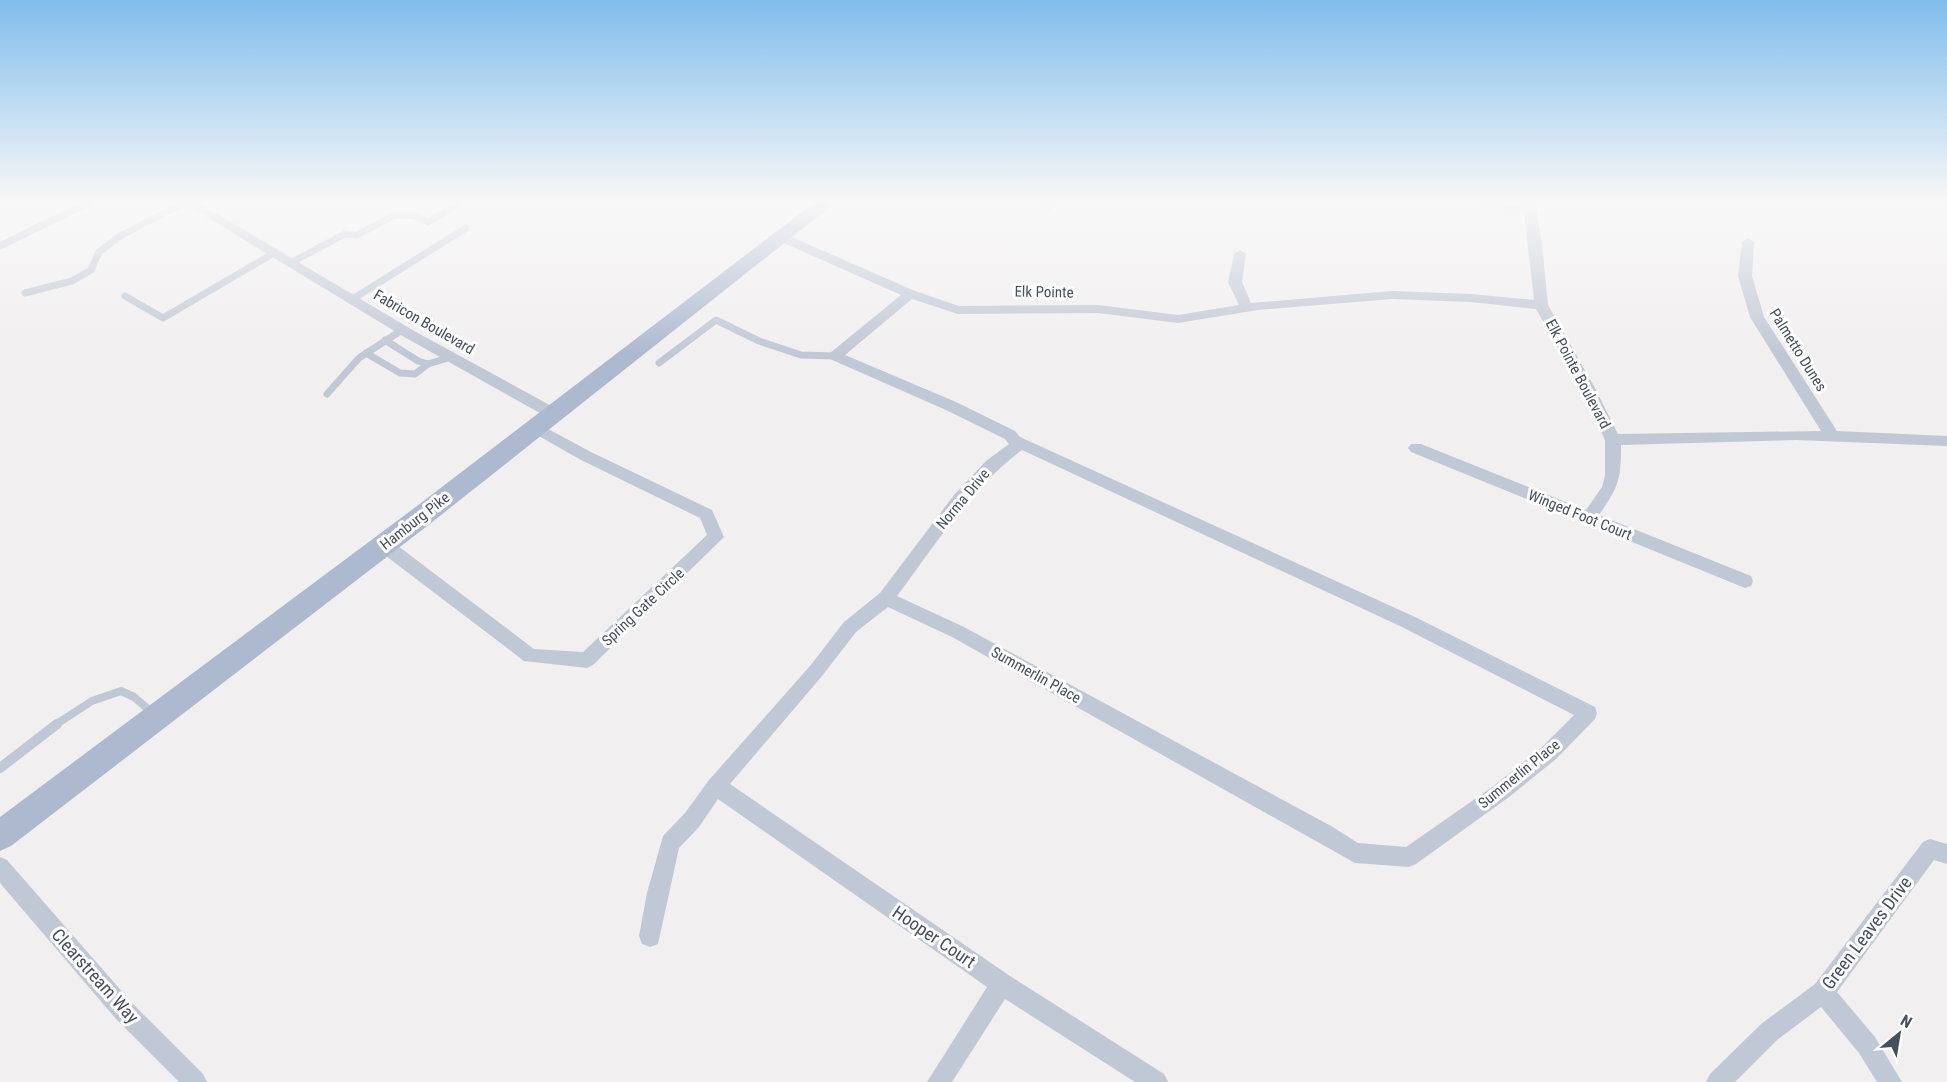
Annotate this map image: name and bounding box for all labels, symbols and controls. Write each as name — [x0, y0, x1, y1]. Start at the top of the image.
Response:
street label: Elk Pointe — [1014, 282, 1074, 302]
street label: Fabricon Boulevard — [370, 286, 478, 358]
street label: Palmetto Dunes — [1766, 305, 1831, 395]
street label: Elk Pointe Boulevard — [1542, 316, 1614, 432]
street label: Norma Drive — [933, 465, 993, 533]
street label: Winged Foot Court — [1526, 486, 1634, 544]
street label: Hamburg Pike — [377, 488, 453, 554]
street label: Spring Gate Circle — [598, 564, 688, 650]
street label: Summerlin Place — [988, 643, 1084, 707]
street label: Summerlin Place — [1475, 736, 1563, 812]
street label: Green Leaves Drive — [1817, 872, 1916, 993]
street label: Hooper Court — [889, 901, 980, 972]
street label: Clearstream Way — [47, 924, 144, 1028]
north arrow — [1869, 1004, 1929, 1064]
text: N — [1897, 1011, 1915, 1032]

